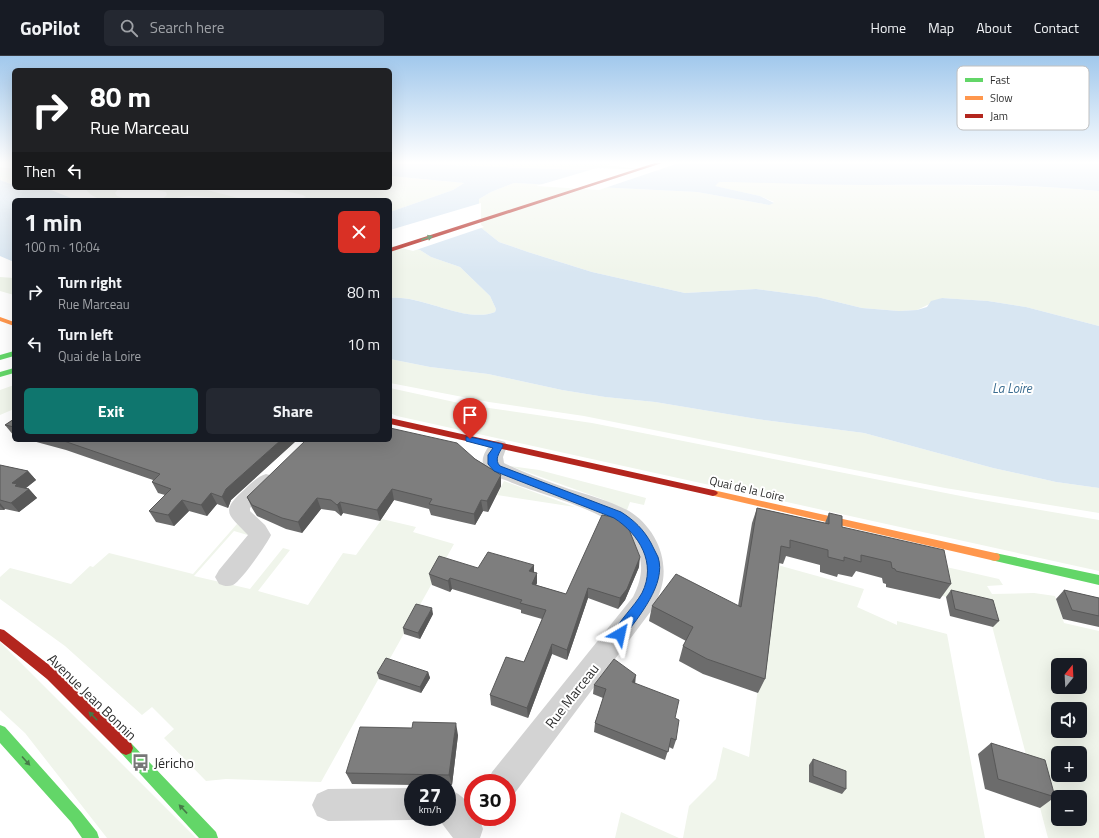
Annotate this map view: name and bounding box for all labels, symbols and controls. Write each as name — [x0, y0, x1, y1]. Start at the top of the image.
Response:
search box — [104, 10, 384, 46]
text: GoPilot — [20, 13, 80, 42]
text: Search here — [150, 16, 224, 39]
icon: search — [118, 17, 140, 39]
text: Home — [871, 17, 906, 38]
text: Map — [928, 17, 954, 38]
text: About — [976, 17, 1012, 38]
text: Contact — [1034, 17, 1079, 38]
legend — [957, 66, 1089, 130]
text: Fast — [990, 72, 1010, 88]
text: 80 m — [90, 75, 151, 118]
icon: right — [24, 84, 76, 136]
text: Slow — [990, 90, 1013, 106]
text: Jam — [990, 108, 1008, 124]
text: Rue Marceau — [90, 114, 189, 141]
text: Then — [24, 160, 56, 183]
icon: left — [64, 160, 86, 182]
text: 1 min — [24, 204, 82, 240]
button: close — [338, 211, 380, 253]
one-way arrow — [421, 235, 433, 241]
text: 100 m · 10:04 — [24, 237, 100, 257]
text: Turn right — [58, 271, 122, 294]
icon: right — [24, 281, 46, 303]
text: 80 m — [347, 281, 380, 304]
text: Rue Marceau — [58, 294, 130, 314]
text: Turn left — [58, 323, 113, 346]
icon: left — [24, 333, 46, 355]
text: 10 m — [347, 333, 380, 356]
text: Quai de la Loire — [58, 346, 141, 366]
water label: La Loire — [992, 378, 1033, 398]
button: Exit — [24, 388, 198, 434]
button: Share — [206, 388, 380, 434]
pin — [453, 398, 487, 439]
icon: arrive — [459, 404, 481, 426]
street label: Quai de la Loire — [708, 471, 787, 506]
position arrow — [599, 613, 641, 655]
street label: Avenue Jean Bonnin — [43, 648, 142, 745]
north arrow — [1051, 658, 1087, 694]
map controls — [1051, 658, 1087, 826]
street label: Rue Marceau — [540, 659, 604, 733]
button: sound — [1051, 702, 1087, 738]
one-way arrow — [88, 711, 98, 721]
button: + — [1051, 746, 1087, 782]
place label: Jéricho — [154, 752, 194, 773]
bus stop icon: Jéricho — [131, 753, 151, 773]
one-way arrow — [21, 756, 31, 766]
speed limit sign: 30 — [464, 774, 516, 826]
text: 27 — [419, 779, 441, 810]
button: − — [1051, 790, 1087, 826]
text: km/h — [419, 802, 441, 817]
one-way arrow — [178, 804, 188, 814]

